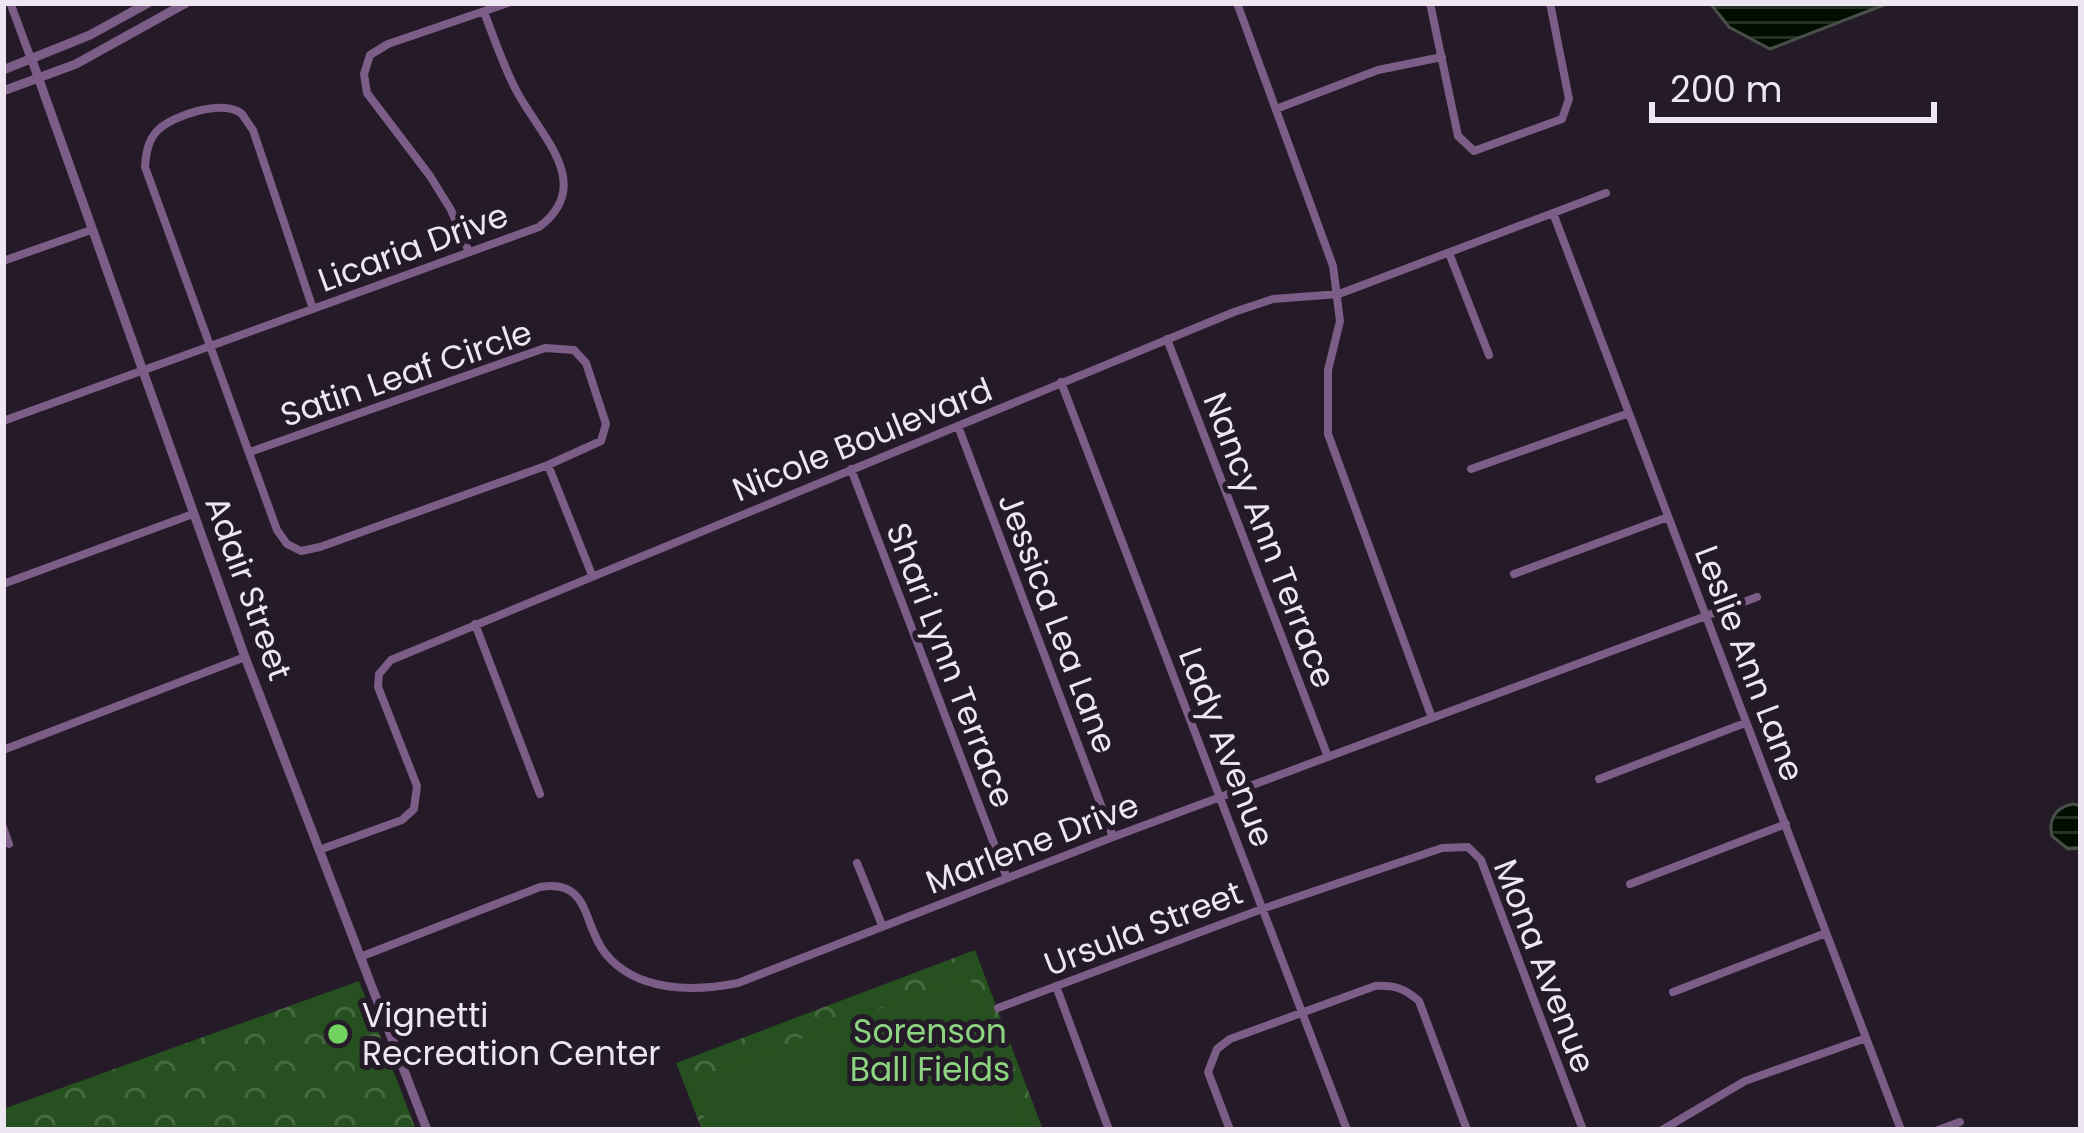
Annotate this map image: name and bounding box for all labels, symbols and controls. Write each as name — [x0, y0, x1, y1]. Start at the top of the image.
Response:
scale bar — [1652, 48, 1934, 122]
text: 200 m — [1670, 64, 1783, 115]
street label: Licaria Drive — [312, 191, 515, 304]
street label: Satin Leaf Circle — [274, 308, 538, 438]
street label: Nicole Boulevard — [725, 366, 999, 513]
street label: Nancy Ann Terrace — [1191, 386, 1348, 695]
street label: Jessica Lea Lane — [986, 486, 1129, 760]
street label: Adair Street — [193, 490, 304, 687]
street label: Shari Lynn Terrace — [875, 516, 1027, 814]
street label: Leslie Ann Lane — [1683, 539, 1816, 788]
street label: Lady Avenue — [1167, 641, 1286, 854]
street label: Marlene Drive — [919, 781, 1146, 906]
street label: Mona Avenue — [1482, 852, 1607, 1080]
street label: Ursula Street — [1037, 869, 1249, 988]
place label: Vignetti Recreation Center — [362, 992, 661, 1077]
park label: Sorenson Ball Fields — [850, 1008, 1010, 1093]
marker: Vignetti Recreation Center — [325, 1021, 351, 1047]

